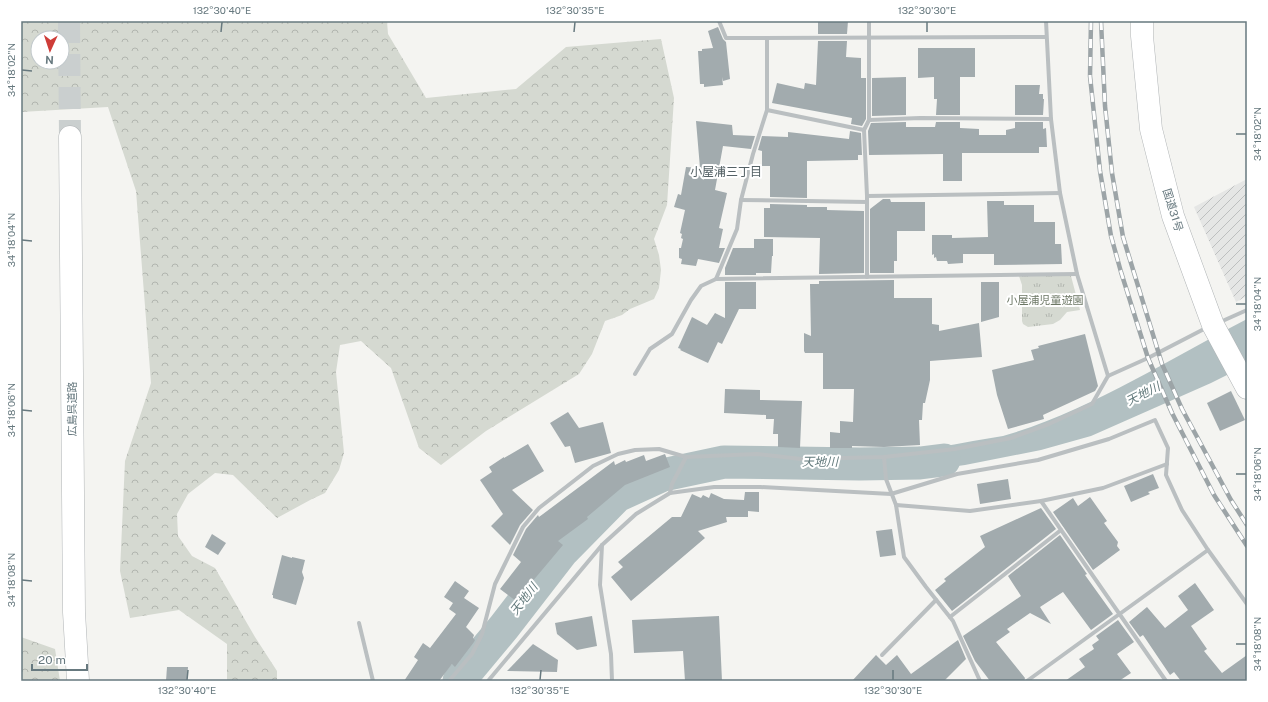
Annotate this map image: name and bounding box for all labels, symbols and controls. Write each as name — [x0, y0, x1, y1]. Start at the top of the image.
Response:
text: 132°30'40"E — [193, 4, 251, 16]
text: 132°30'35"E — [546, 4, 604, 16]
text: 132°30'30"E — [898, 4, 956, 16]
north arrow — [30, 30, 70, 70]
text: 34°18'02"N — [5, 43, 17, 97]
text: N — [45, 54, 54, 66]
text: 34°18'02"N — [1251, 107, 1263, 161]
district label: 小屋浦三丁目 — [690, 165, 762, 179]
street label: 国道31号 — [1161, 187, 1185, 233]
text: 34°18'04"N — [5, 213, 17, 267]
text: 34°18'04"N — [1251, 277, 1263, 331]
park label: 小屋浦児童遊園 — [1007, 294, 1084, 306]
water label: 天地川 — [1124, 379, 1164, 408]
street label: 広島呉道路 — [66, 382, 78, 437]
text: 34°18'06"N — [5, 383, 17, 437]
text: 34°18'06"N — [1251, 447, 1263, 501]
water label: 天地川 — [802, 455, 840, 469]
text: 34°18'08"N — [5, 553, 17, 607]
water label: 天地川 — [507, 579, 542, 617]
text: 34°18'08"N — [1251, 617, 1263, 671]
scale bar — [32, 646, 87, 672]
text: 20 m — [38, 653, 66, 667]
text: 132°30'40"E — [158, 684, 216, 696]
text: 132°30'35"E — [511, 684, 569, 696]
text: 132°30'30"E — [864, 684, 922, 696]

